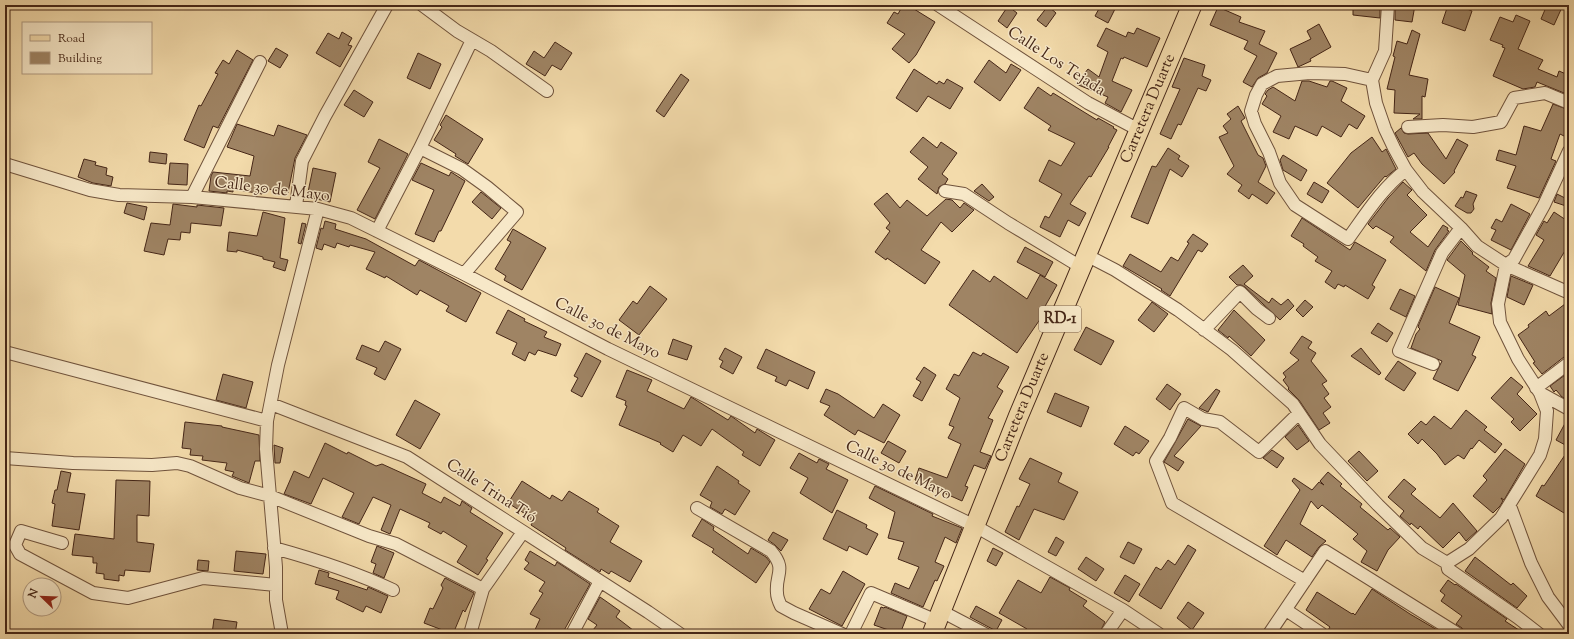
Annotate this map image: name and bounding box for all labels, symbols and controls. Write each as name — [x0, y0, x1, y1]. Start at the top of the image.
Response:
legend — [22, 22, 152, 74]
street label: Calle Los Tejada — [1002, 22, 1110, 103]
text: Road — [58, 30, 85, 48]
text: Building — [58, 50, 102, 68]
street label: Carretera Duarte — [1115, 50, 1182, 167]
street label: Calle 30 de Mayo — [213, 172, 331, 209]
street label: Calle 30 de Mayo — [550, 292, 664, 366]
road number: RD-1 — [1039, 306, 1081, 332]
street label: Carretera Duarte — [990, 349, 1055, 466]
street label: Calle 30 de Mayo — [841, 435, 955, 507]
street label: Calle Trina Tió — [441, 454, 541, 530]
north arrow — [22, 577, 62, 617]
text: N — [24, 586, 43, 602]

